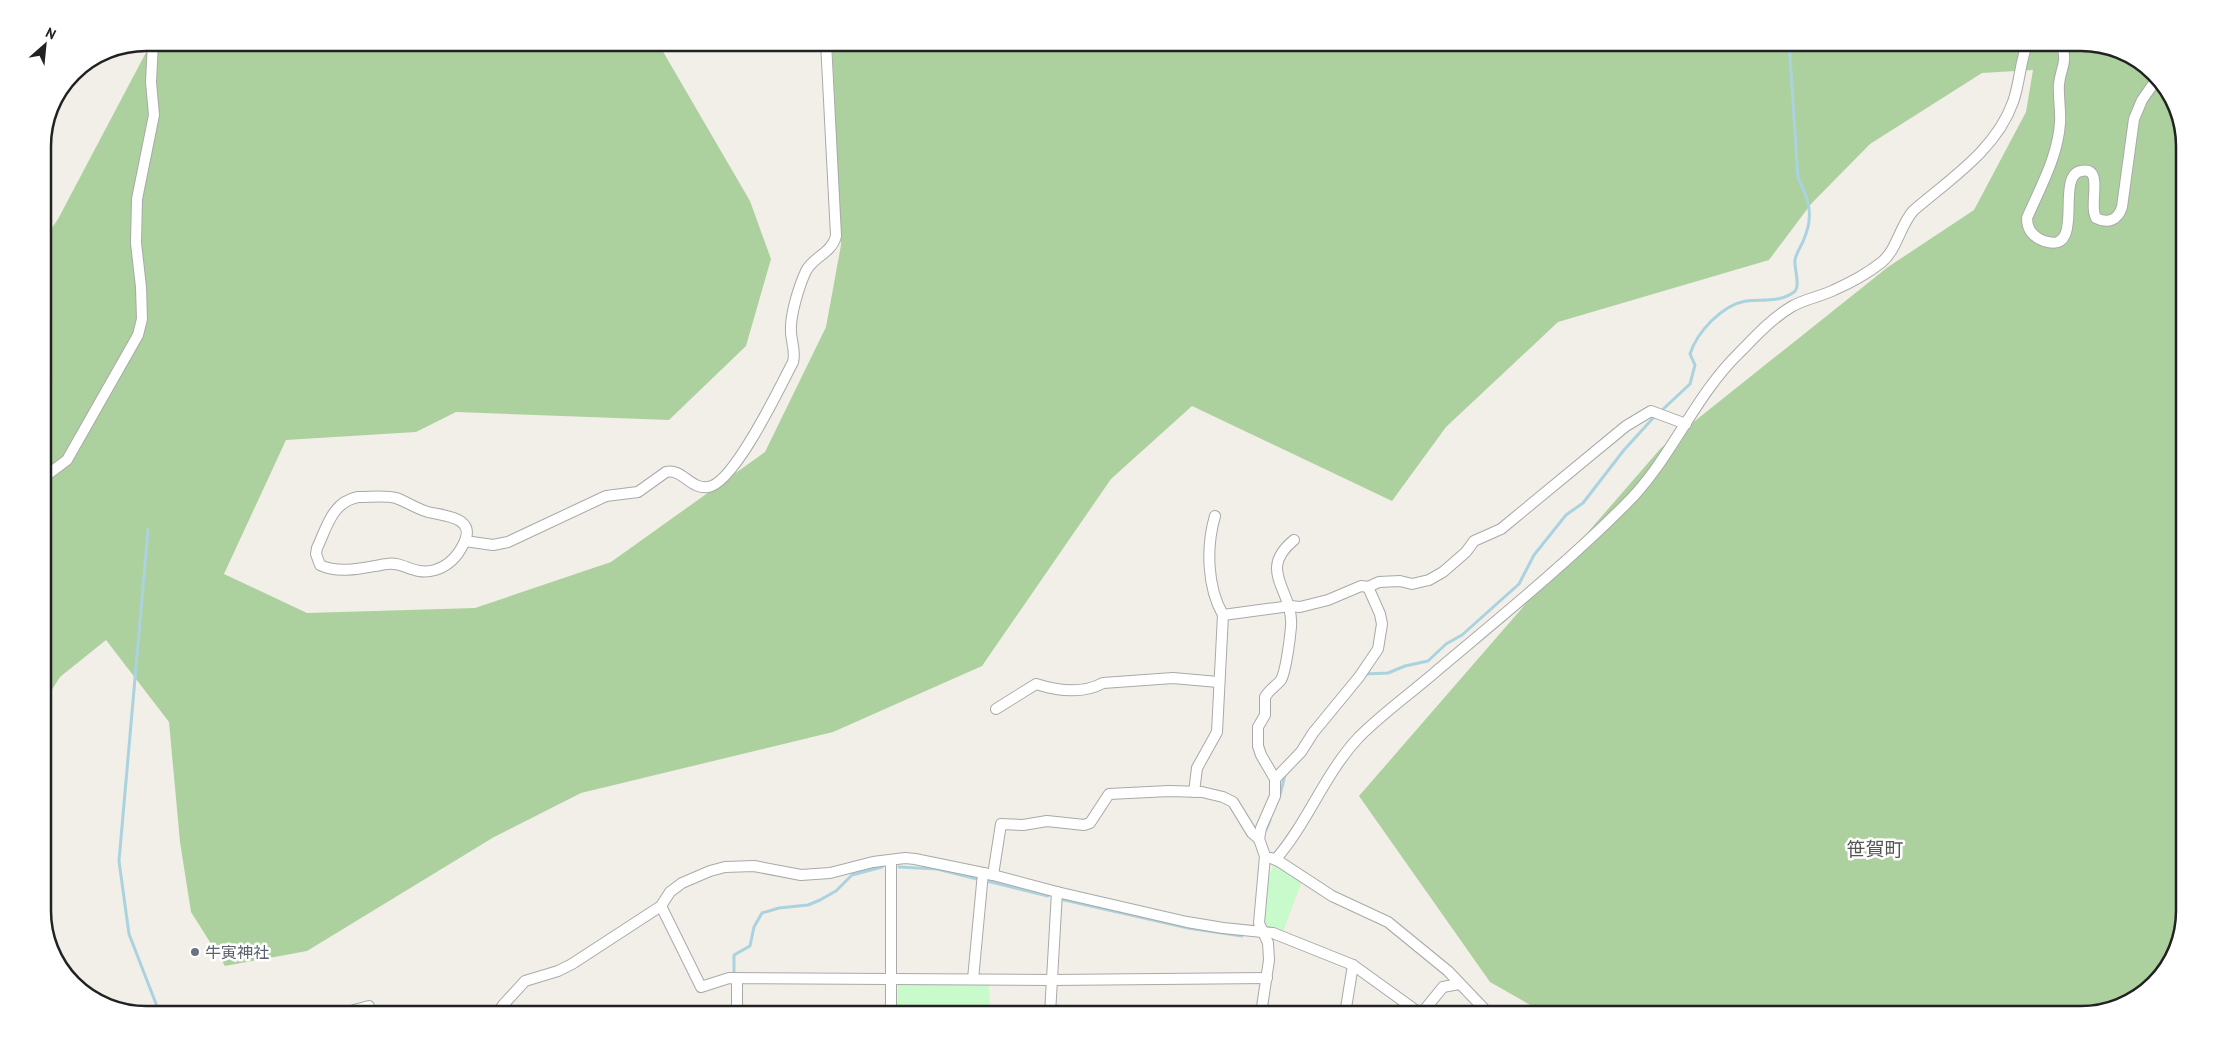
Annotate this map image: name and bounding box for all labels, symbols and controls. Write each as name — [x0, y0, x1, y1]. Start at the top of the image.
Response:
north arrow — [20, 20, 70, 70]
text: N — [43, 23, 59, 44]
district label: 笹賀町 — [1846, 837, 1904, 861]
place label: 牛寅神社 — [205, 942, 269, 962]
marker: 牛寅神社 — [189, 946, 201, 958]

